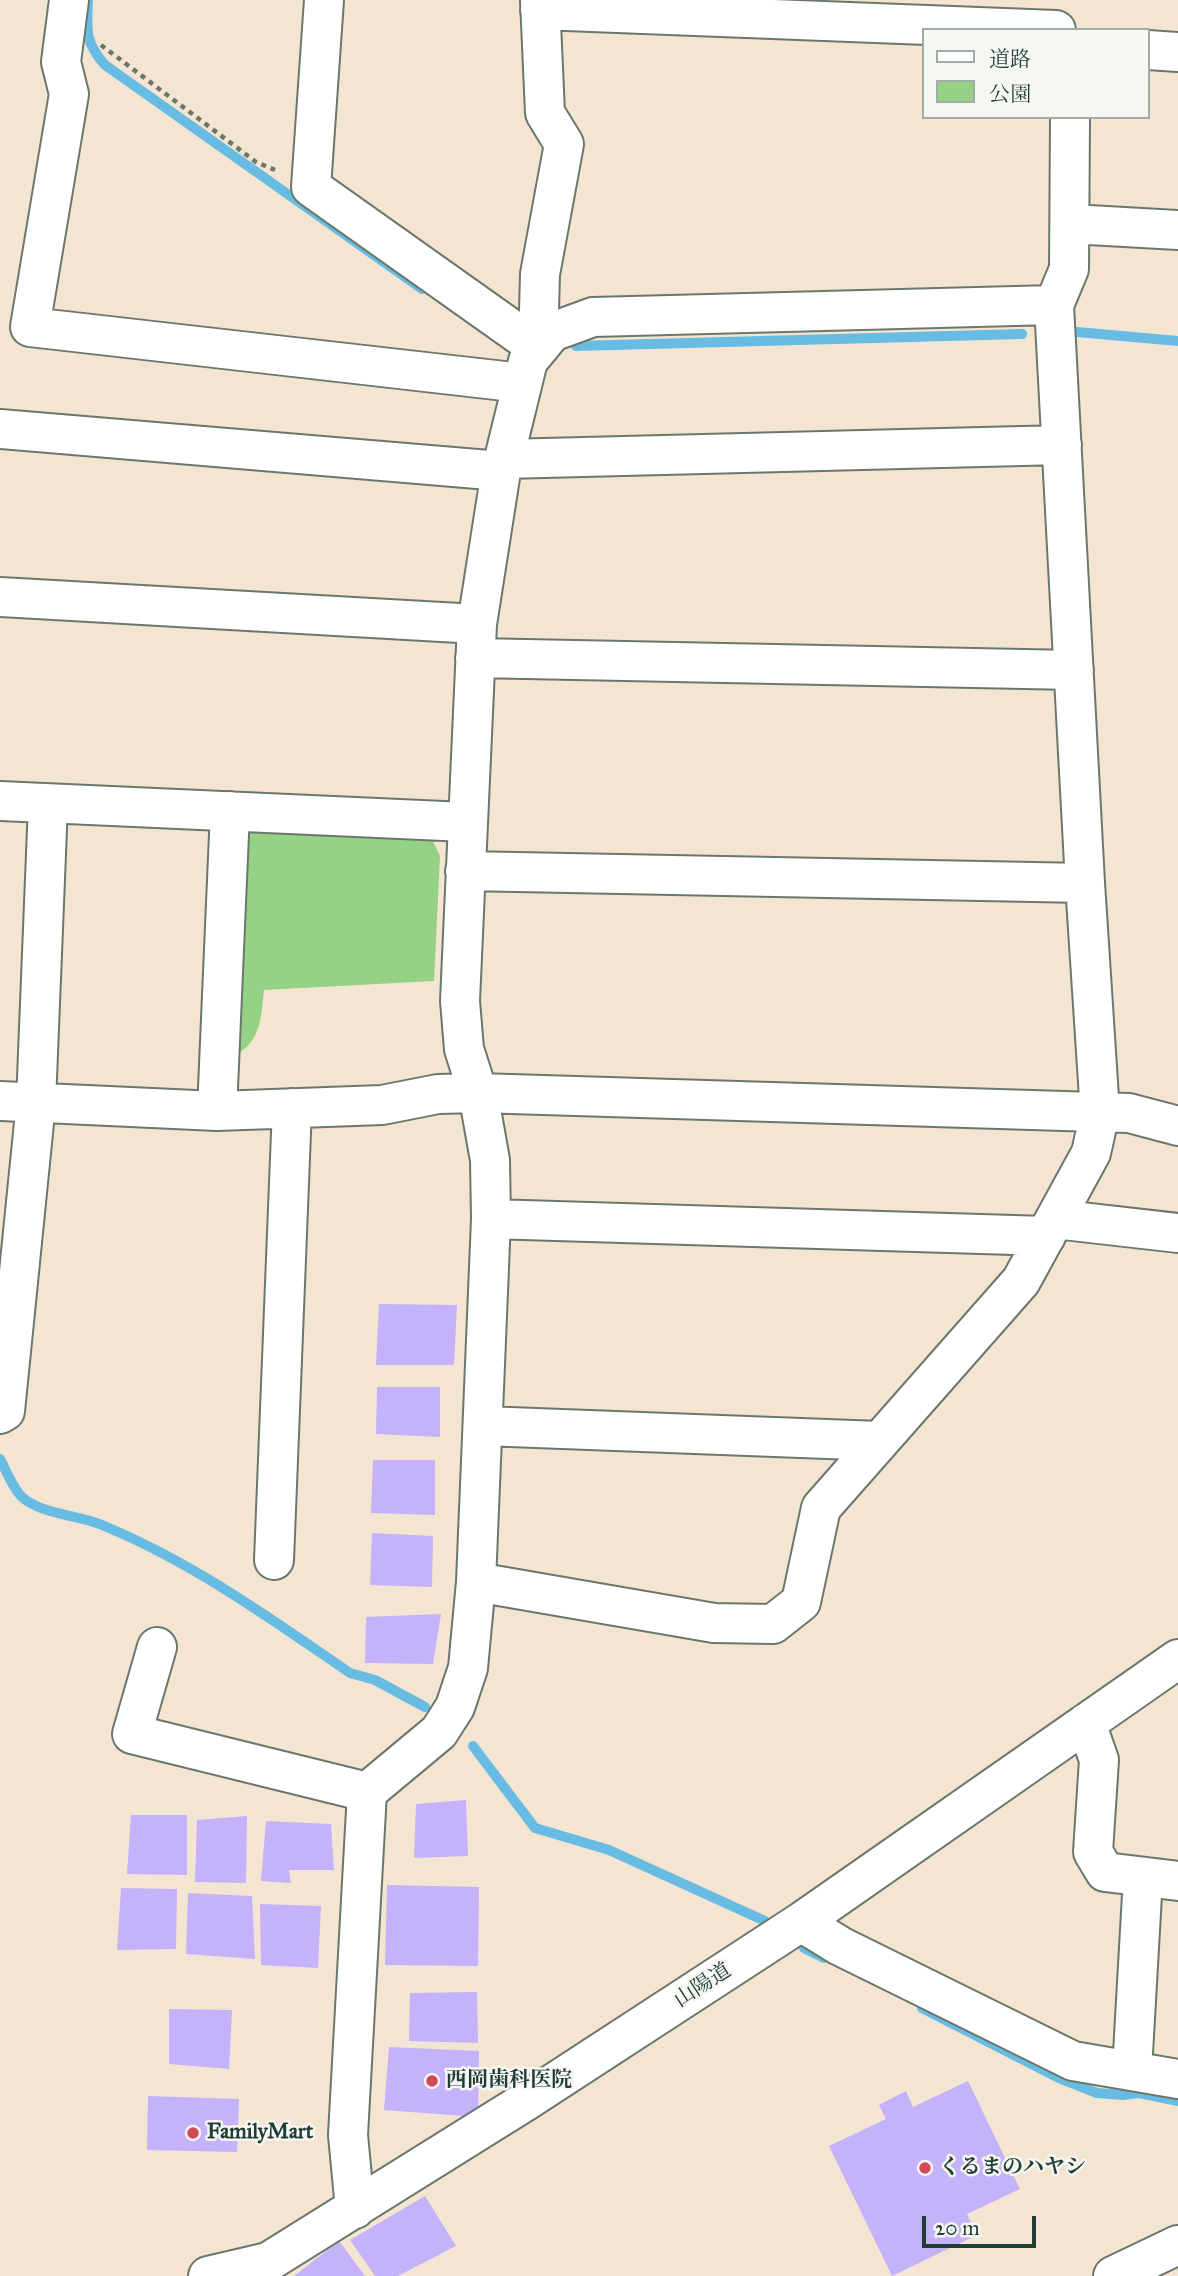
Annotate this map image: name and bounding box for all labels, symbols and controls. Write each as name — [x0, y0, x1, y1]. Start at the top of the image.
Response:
legend — [922, 28, 1150, 119]
text: 道路 — [989, 46, 1031, 72]
text: 公園 — [989, 81, 1031, 107]
street label: 山陽道 — [670, 1958, 736, 2014]
place label: 西岡歯科医院 — [446, 2068, 572, 2094]
marker: 西岡歯科医院 — [424, 2073, 440, 2089]
place label: FamilyMart — [207, 2120, 313, 2146]
marker: FamilyMart — [185, 2125, 201, 2141]
place label: くるまのハヤシ — [939, 2155, 1086, 2181]
marker: くるまのハヤシ — [917, 2160, 933, 2176]
scale bar — [926, 2202, 1040, 2246]
text: 20 m — [935, 2215, 980, 2241]

